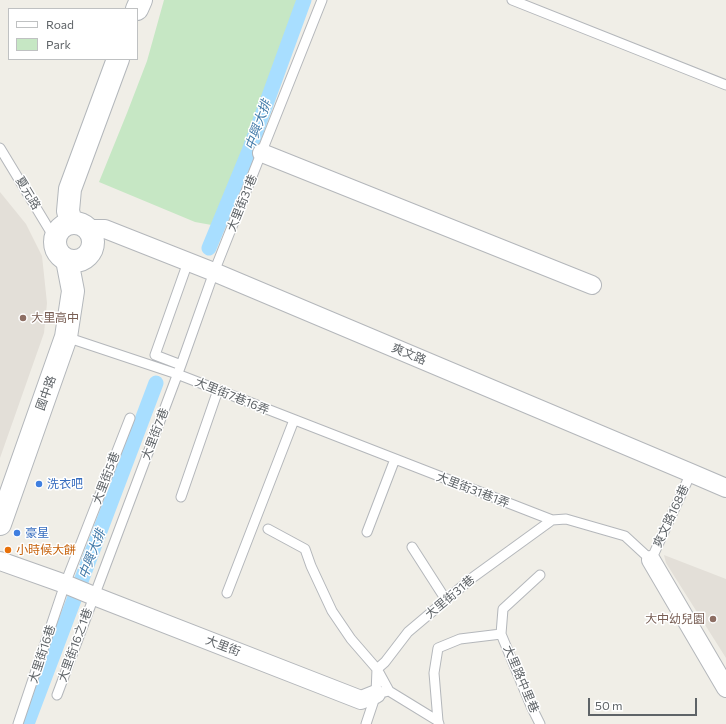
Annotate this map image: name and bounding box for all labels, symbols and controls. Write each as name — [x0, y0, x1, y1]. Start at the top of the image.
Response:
legend — [8, 8, 138, 60]
text: Road — [46, 17, 74, 31]
text: Park — [46, 37, 71, 51]
water label: 中興大排 — [242, 98, 274, 152]
street label: 大里街31巷 — [224, 172, 260, 234]
street label: 夏元路 — [13, 174, 43, 212]
place label: 大里高中 — [31, 311, 79, 325]
marker: 大里高中 — [18, 313, 28, 323]
street label: 爽文路 — [390, 340, 428, 368]
street label: 國中路 — [33, 374, 59, 412]
street label: 大里街7巷16弄 — [193, 375, 271, 417]
street label: 大里街7巷 — [139, 406, 171, 462]
street label: 大里街5巷 — [89, 450, 123, 506]
street label: 大里街31巷1弄 — [434, 469, 512, 511]
place label: 洗衣吧 — [47, 477, 83, 491]
marker: 洗衣吧 — [34, 479, 44, 489]
street label: 爽文路168巷 — [650, 482, 692, 550]
place label: 豪星 — [25, 526, 49, 540]
water label: 中興大排 — [75, 527, 109, 581]
marker: 豪星 — [12, 528, 22, 538]
place label: 小時候大餅 — [16, 543, 76, 557]
marker: 小時候大餅 — [3, 545, 13, 555]
street label: 大里街31巷 — [422, 572, 478, 622]
street label: 大里街16之1巷 — [55, 606, 95, 684]
place label: 大中幼兒園 — [645, 612, 705, 626]
marker: 大中幼兒園 — [708, 614, 718, 624]
street label: 大里街16巷 — [26, 623, 58, 685]
street label: 大里街 — [204, 633, 242, 659]
street label: 大里路中里巷 — [500, 643, 542, 715]
scale bar — [590, 690, 699, 716]
text: 50 m — [595, 698, 623, 712]

